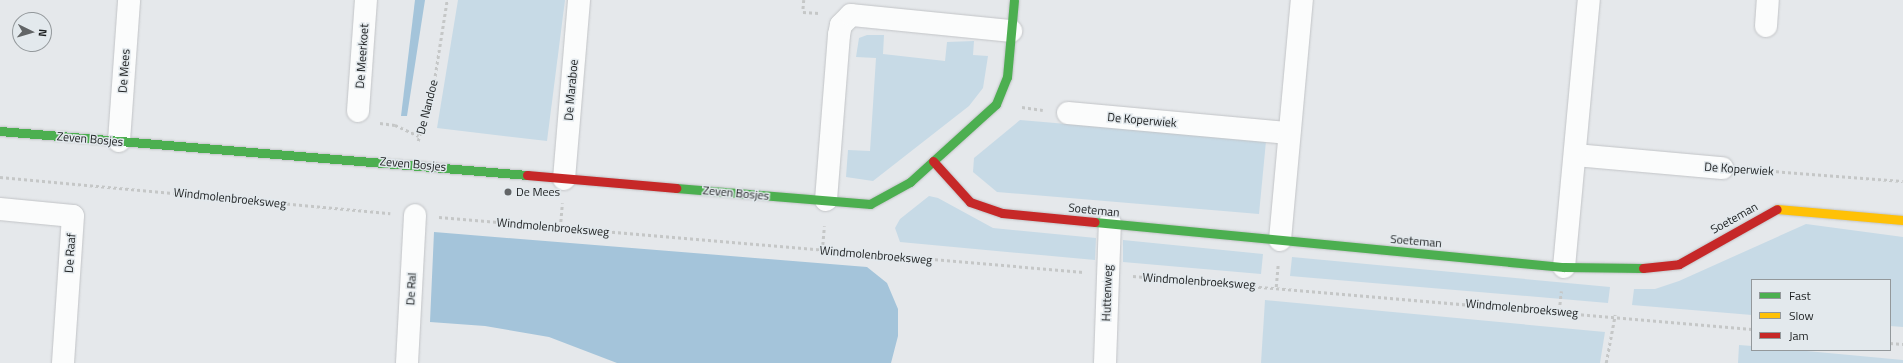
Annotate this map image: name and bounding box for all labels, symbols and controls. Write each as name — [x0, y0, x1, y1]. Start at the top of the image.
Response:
north arrow — [12, 12, 52, 52]
street label: De Meerkoet — [353, 23, 371, 89]
text: N — [35, 28, 51, 37]
street label: De Mees — [115, 48, 133, 94]
street label: De Maraboe — [561, 59, 581, 121]
street label: De Nandoe — [413, 78, 441, 136]
street label: De Koperwiek — [1107, 110, 1177, 130]
street label: Zeven Bosjes — [56, 129, 124, 149]
street label: Zeven Bosjes — [379, 154, 447, 174]
street label: De Koperwiek — [1704, 159, 1774, 179]
street label: Zeven Bosjes — [702, 183, 770, 203]
street label: Windmolenbroeksweg — [173, 185, 287, 211]
place label: De Mees — [516, 185, 560, 199]
marker: De Mees — [503, 187, 513, 197]
street label: Soeteman — [1708, 199, 1760, 237]
street label: Soeteman — [1068, 200, 1120, 220]
street label: Windmolenbroeksweg — [496, 215, 610, 239]
street label: Soeteman — [1390, 232, 1442, 250]
street label: De Raaf — [61, 233, 79, 273]
street label: Windmolenbroeksweg — [819, 243, 933, 267]
street label: Huttenweg — [1099, 264, 1115, 322]
street label: Windmolenbroeksweg — [1142, 270, 1256, 292]
street label: De Ral — [403, 272, 419, 306]
legend — [1751, 279, 1891, 351]
text: Fast — [1789, 286, 1811, 305]
street label: Windmolenbroeksweg — [1465, 296, 1579, 320]
text: Slow — [1789, 306, 1814, 325]
text: Jam — [1789, 326, 1809, 345]

